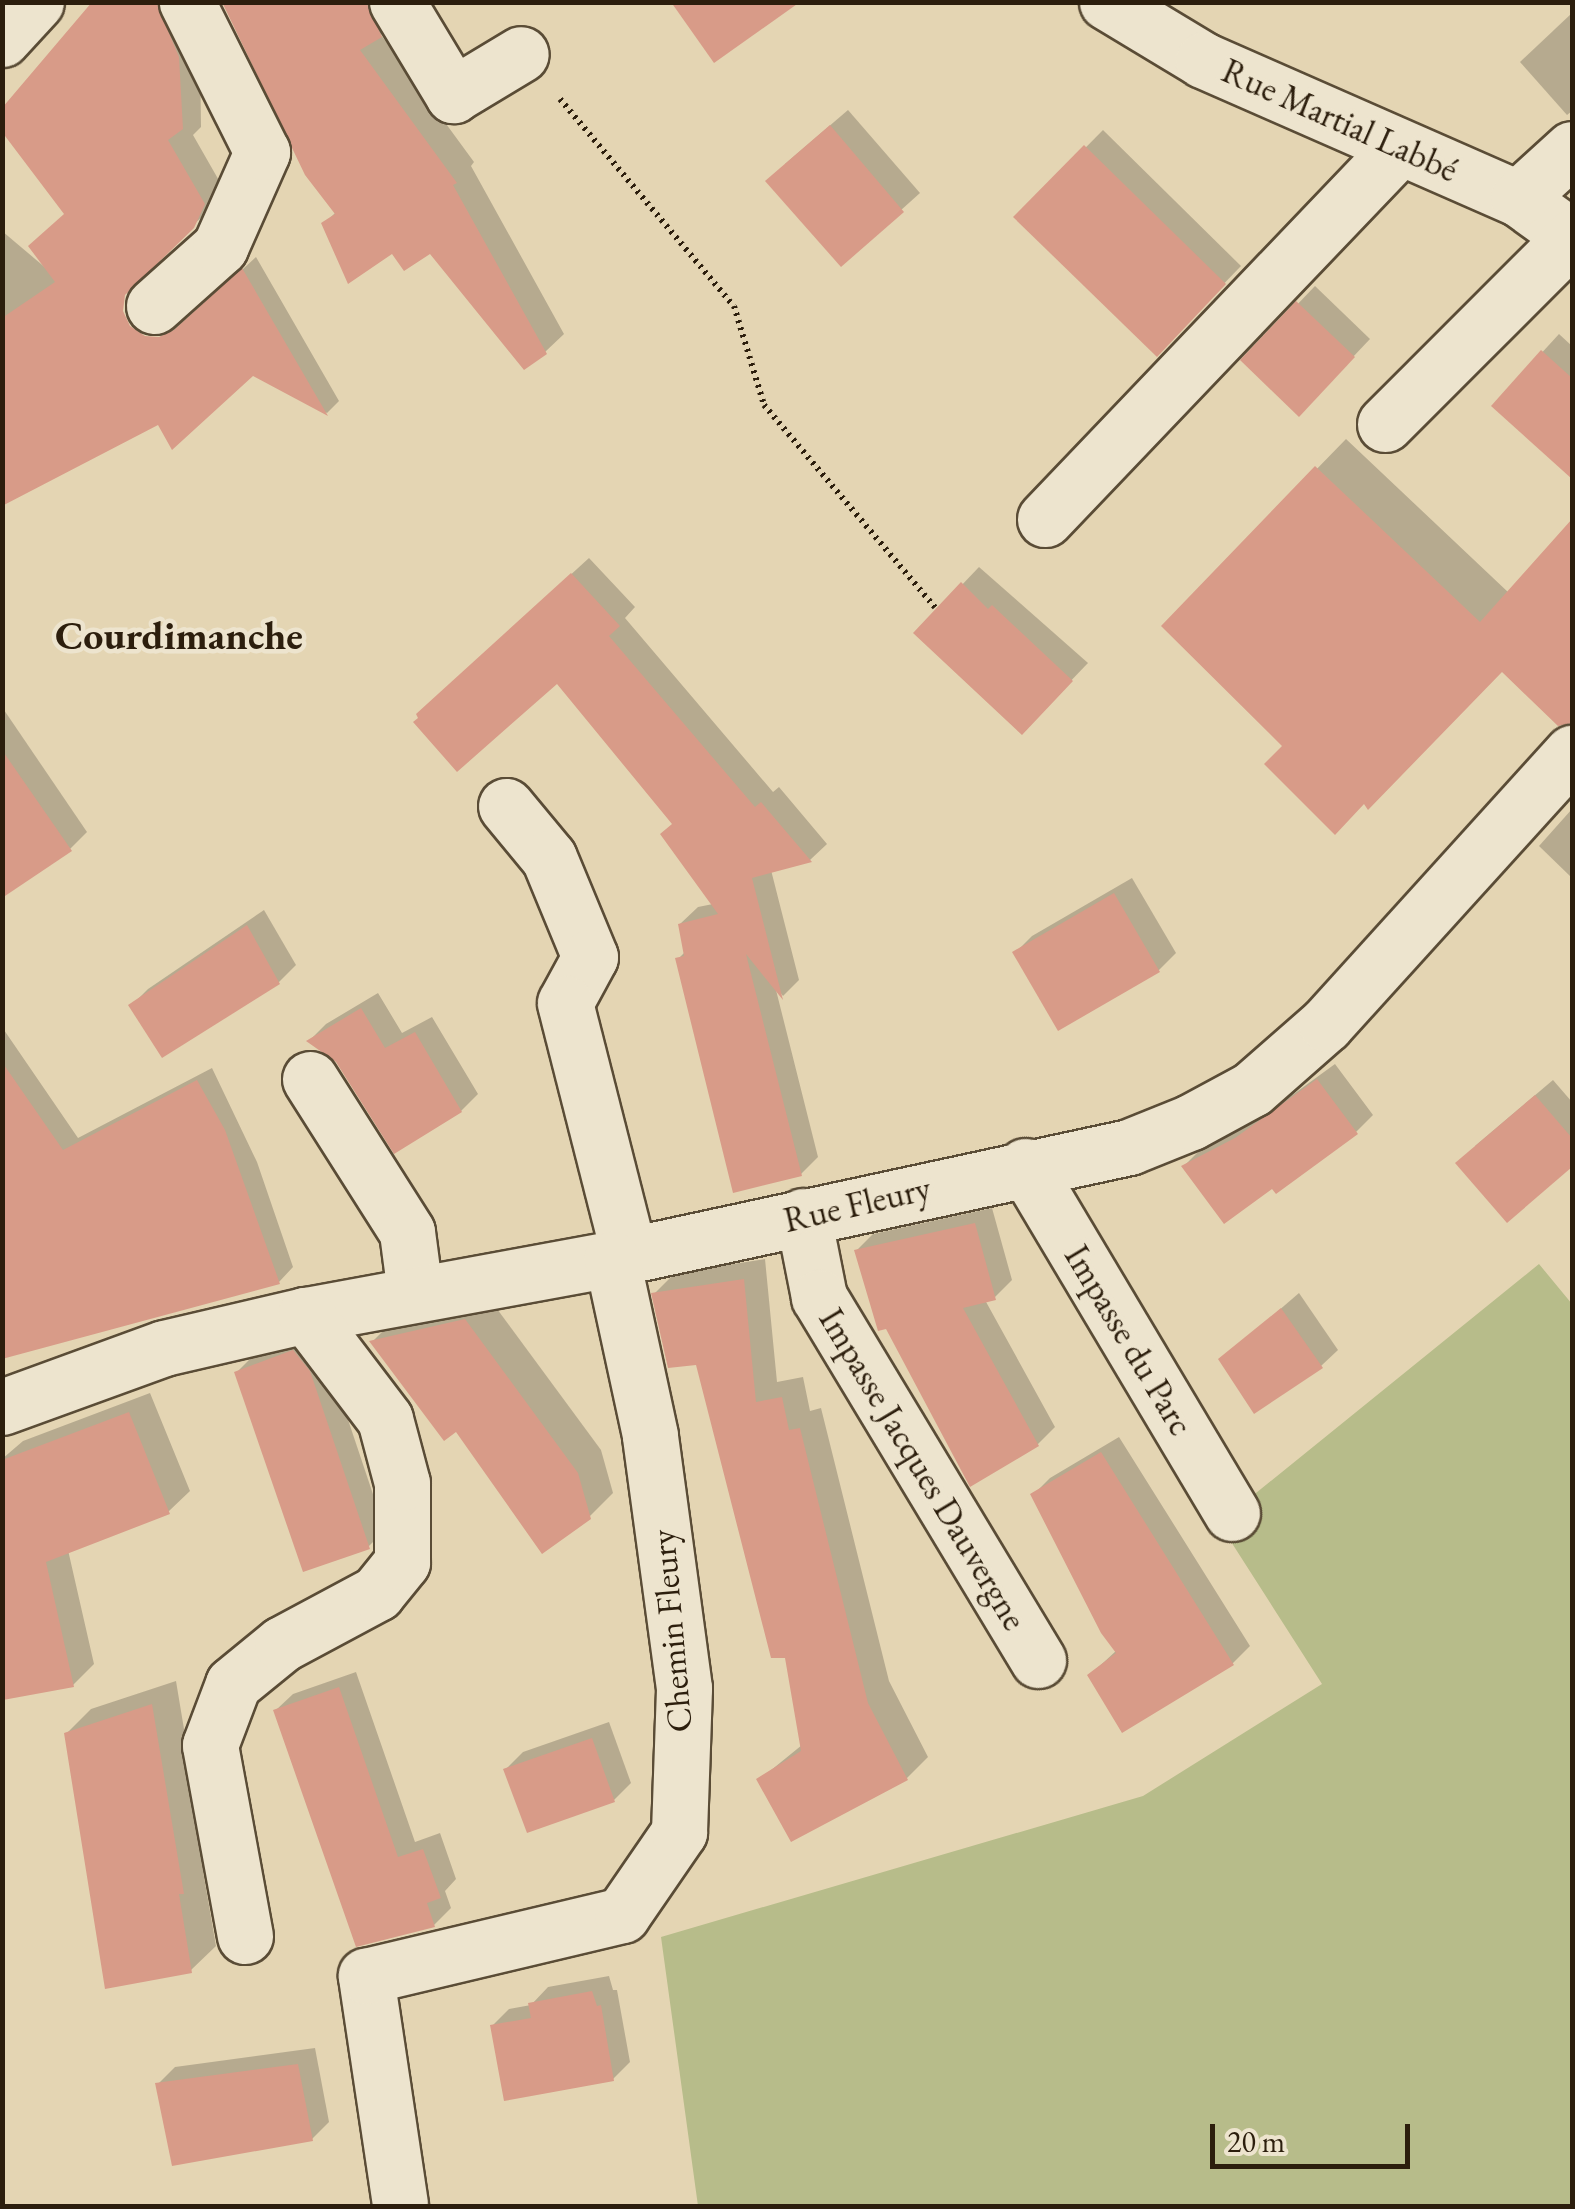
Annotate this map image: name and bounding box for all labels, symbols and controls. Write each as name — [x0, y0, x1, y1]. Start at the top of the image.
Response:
street label: Rue Martial Labbé — [1216, 49, 1464, 191]
district label: Courdimanche — [55, 611, 303, 659]
street label: Rue Fleury — [779, 1167, 935, 1241]
street label: Impasse du Parc — [1056, 1237, 1202, 1443]
street label: Impasse Jacques Dauvergne — [810, 1301, 1036, 1637]
street label: Chemin Fleury — [641, 1528, 701, 1734]
scale bar — [1215, 2104, 1415, 2166]
text: 20 m — [1227, 2122, 1285, 2161]

